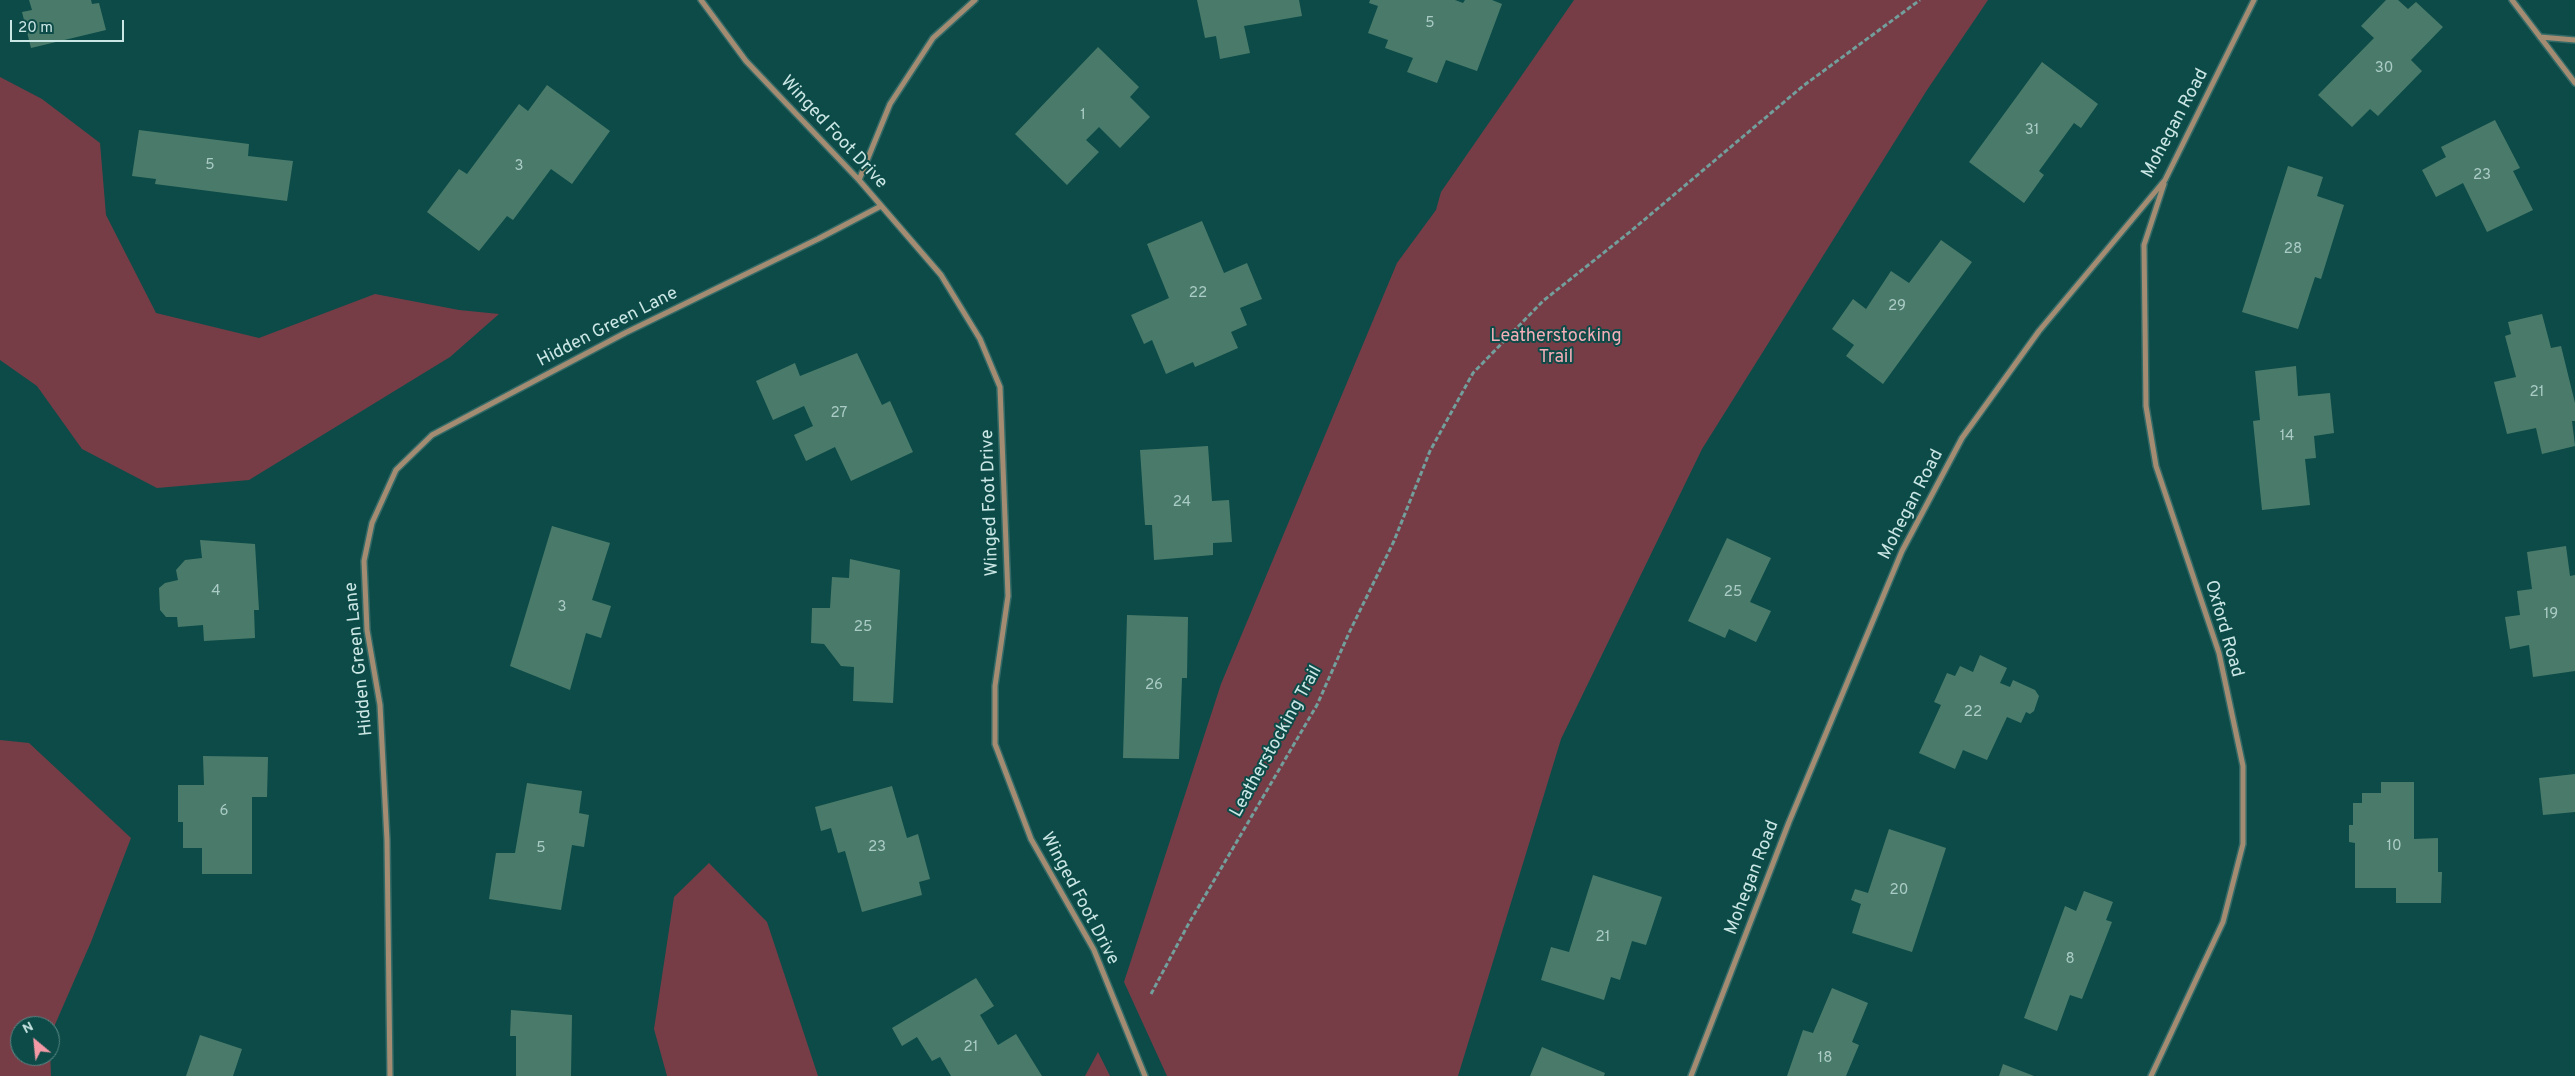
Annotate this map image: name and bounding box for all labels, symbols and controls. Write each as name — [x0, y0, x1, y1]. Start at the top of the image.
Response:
scale bar — [12, 10, 126, 42]
house number: 5 — [1425, 15, 1435, 33]
text: 20 m — [18, 19, 53, 38]
house number: 30 — [2375, 60, 2393, 78]
street label: Mohegan Road — [2138, 66, 2214, 182]
street label: Winged Foot Drive — [775, 72, 891, 194]
house number: 1 — [1080, 107, 1086, 125]
house number: 31 — [2025, 122, 2039, 140]
house number: 5 — [205, 157, 215, 175]
house number: 3 — [514, 158, 524, 176]
house number: 23 — [2473, 167, 2491, 185]
house number: 28 — [2284, 241, 2302, 259]
street label: Hidden Green Lane — [534, 283, 682, 373]
house number: 22 — [1189, 285, 1207, 303]
house number: 29 — [1888, 298, 1906, 316]
park label: Leatherstocking Trail — [1490, 326, 1622, 368]
house number: 21 — [2530, 384, 2544, 402]
house number: 27 — [831, 405, 847, 423]
house number: 14 — [2280, 428, 2294, 446]
street label: Winged Foot Drive — [978, 429, 1004, 577]
street label: Mohegan Road — [1875, 446, 1949, 564]
house number: 24 — [1173, 494, 1191, 512]
street label: Oxford Road — [2199, 578, 2247, 680]
street label: Hidden Green Lane — [341, 581, 379, 737]
house number: 4 — [211, 583, 221, 601]
house number: 25 — [1724, 584, 1742, 602]
house number: 3 — [557, 599, 567, 617]
house number: 19 — [2544, 606, 2558, 624]
house number: 25 — [854, 619, 872, 637]
street label: Leatherstocking Trail — [1226, 662, 1328, 822]
house number: 26 — [1145, 677, 1163, 695]
house number: 22 — [1964, 704, 1982, 722]
house number: 6 — [220, 803, 228, 821]
street label: Mohegan Road — [1721, 818, 1785, 938]
street label: Winged Foot Drive — [1035, 829, 1123, 969]
house number: 10 — [2386, 838, 2402, 856]
house number: 23 — [868, 839, 886, 857]
house number: 5 — [536, 840, 546, 858]
house number: 20 — [1890, 882, 1908, 900]
house number: 21 — [1596, 929, 1610, 947]
house number: 8 — [2065, 951, 2075, 969]
north arrow — [10, 1016, 60, 1066]
text: N — [20, 1018, 37, 1038]
house number: 21 — [964, 1039, 978, 1057]
house number: 18 — [1818, 1050, 1832, 1068]

